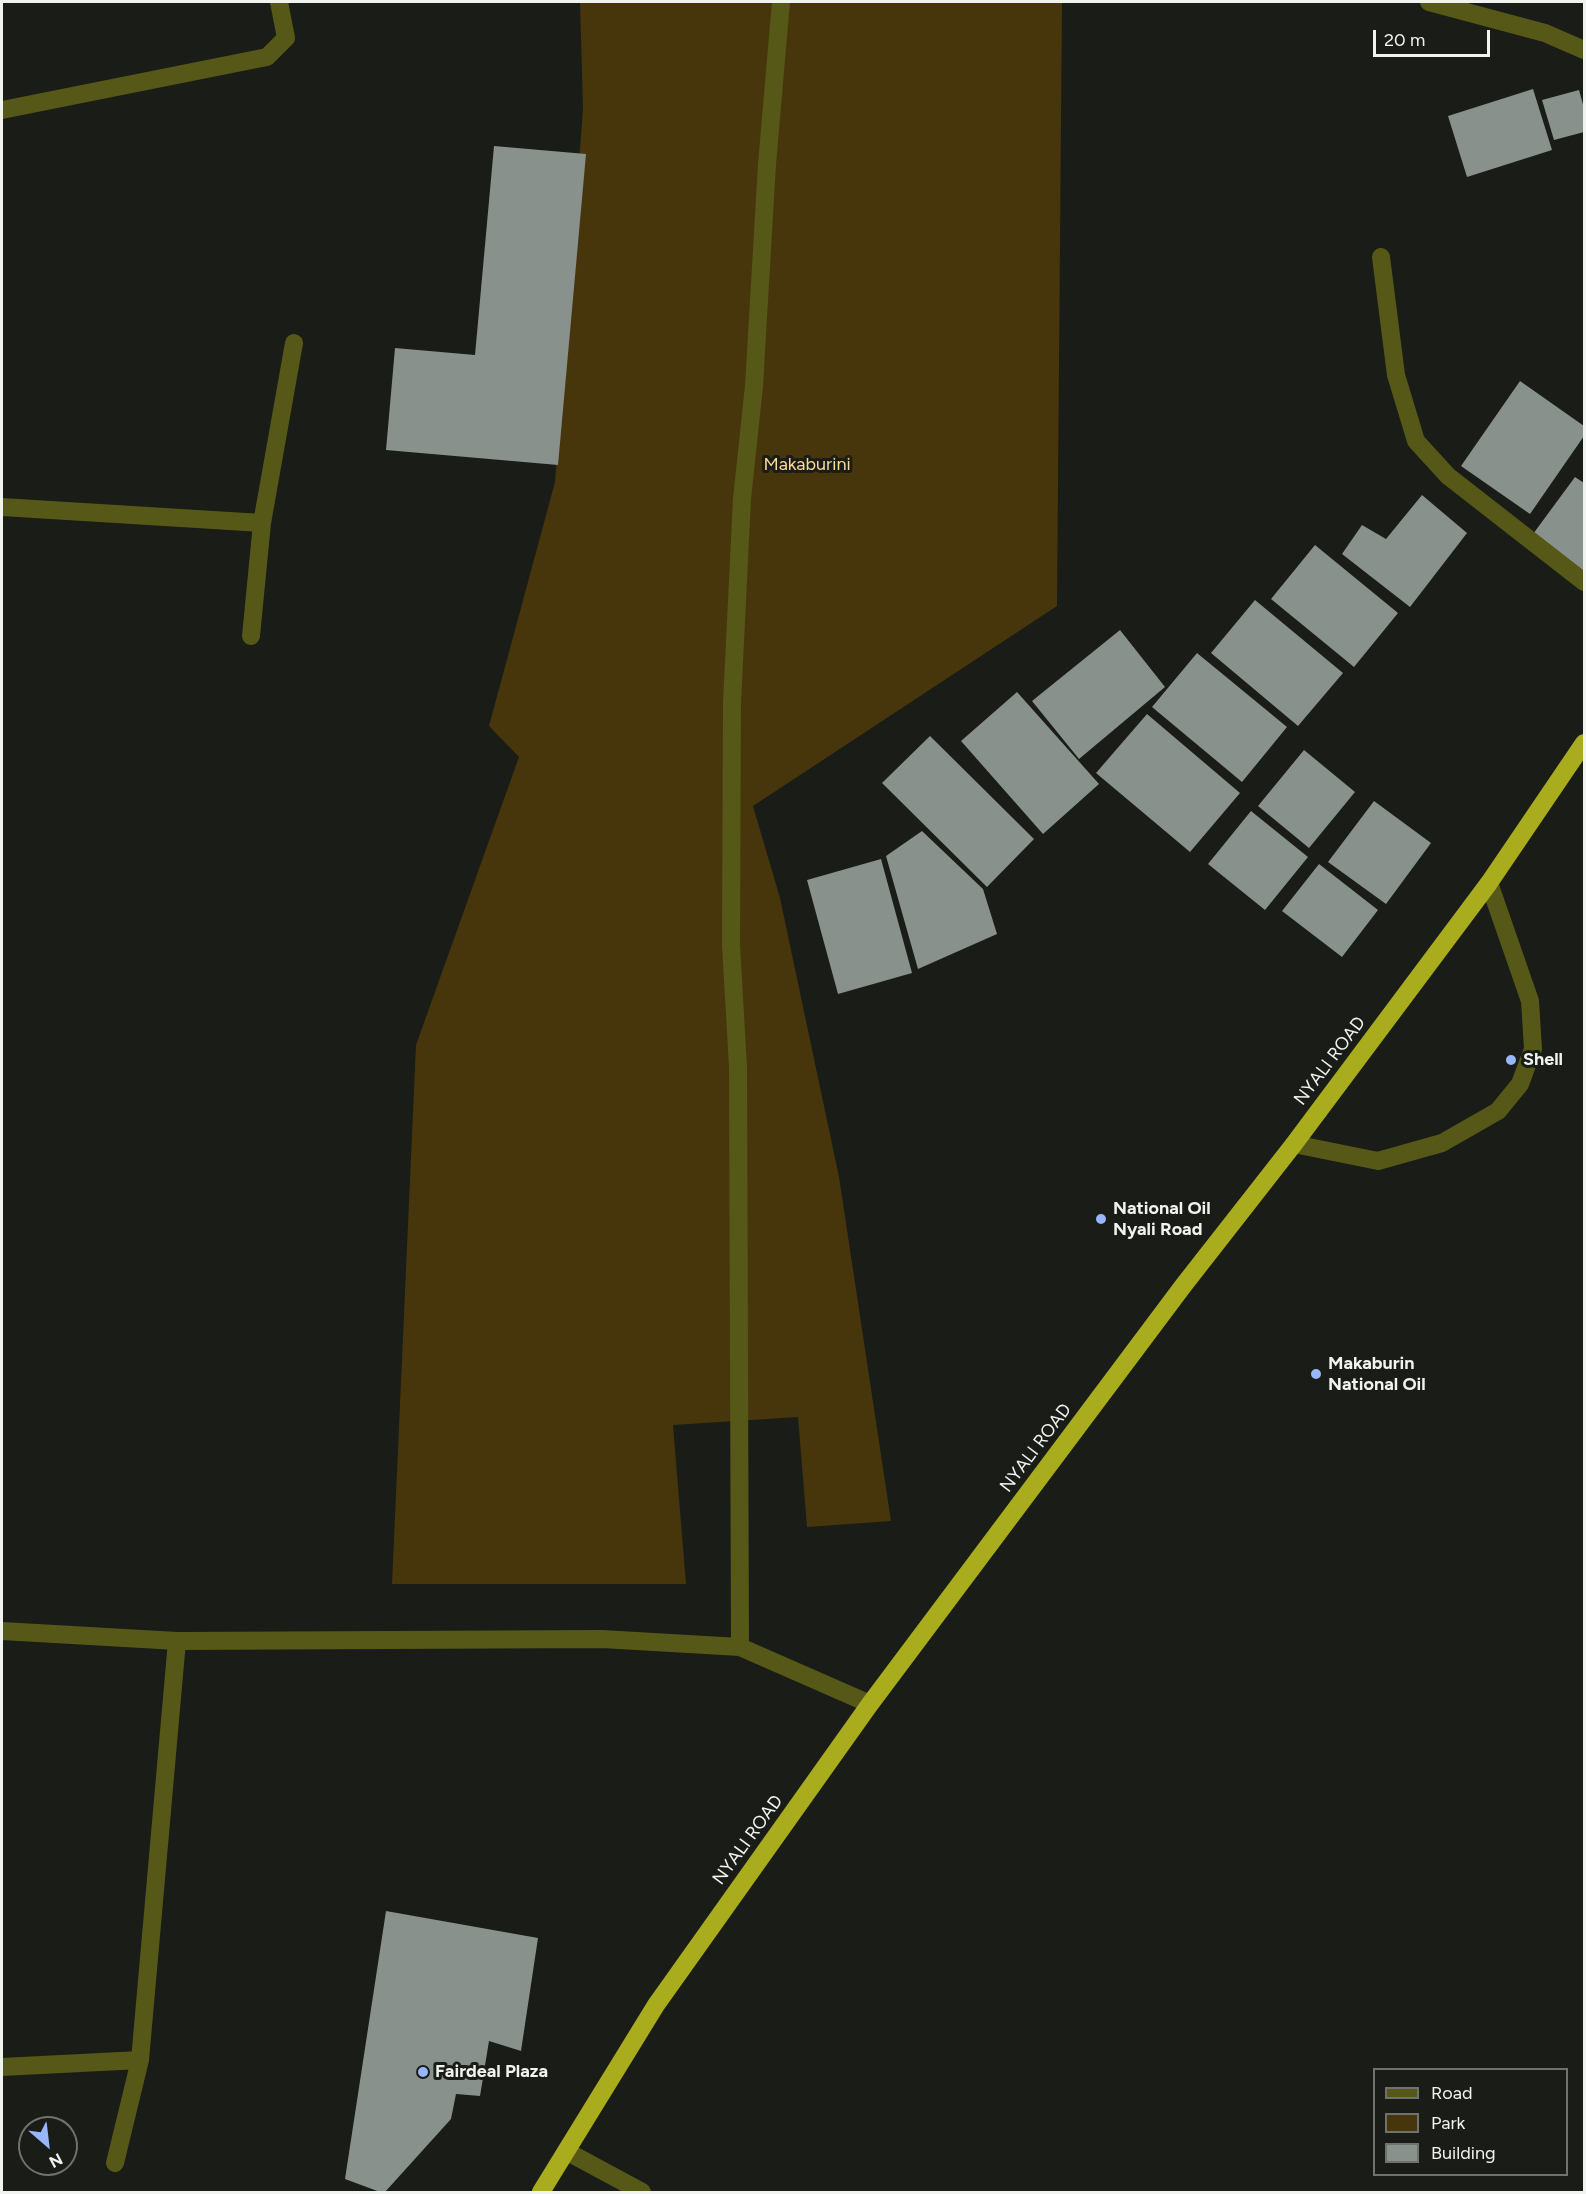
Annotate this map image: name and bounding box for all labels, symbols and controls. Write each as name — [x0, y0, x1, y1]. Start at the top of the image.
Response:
scale bar — [1376, 18, 1493, 56]
text: 20 m — [1384, 29, 1425, 51]
park label: Makaburini — [763, 454, 851, 476]
street label: NYALI ROAD — [1290, 1012, 1370, 1110]
place label: Shell — [1523, 1049, 1563, 1071]
marker: Shell — [1504, 1053, 1518, 1067]
place label: National Oil Nyali Road — [1113, 1198, 1211, 1240]
marker: National Oil Nyali Road — [1094, 1212, 1108, 1226]
place label: Makaburin National Oil — [1328, 1353, 1426, 1396]
marker: Makaburin National Oil — [1309, 1367, 1323, 1381]
street label: NYALI ROAD — [996, 1399, 1076, 1497]
street label: NYALI ROAD — [708, 1791, 788, 1889]
place label: Fairdeal Plaza — [435, 2061, 548, 2083]
marker: Fairdeal Plaza — [416, 2065, 430, 2079]
legend — [1373, 2068, 1568, 2176]
text: Road — [1431, 2082, 1472, 2104]
text: Park — [1431, 2112, 1465, 2134]
north arrow — [18, 2116, 78, 2176]
text: Building — [1431, 2142, 1496, 2164]
text: N — [46, 2149, 66, 2172]

